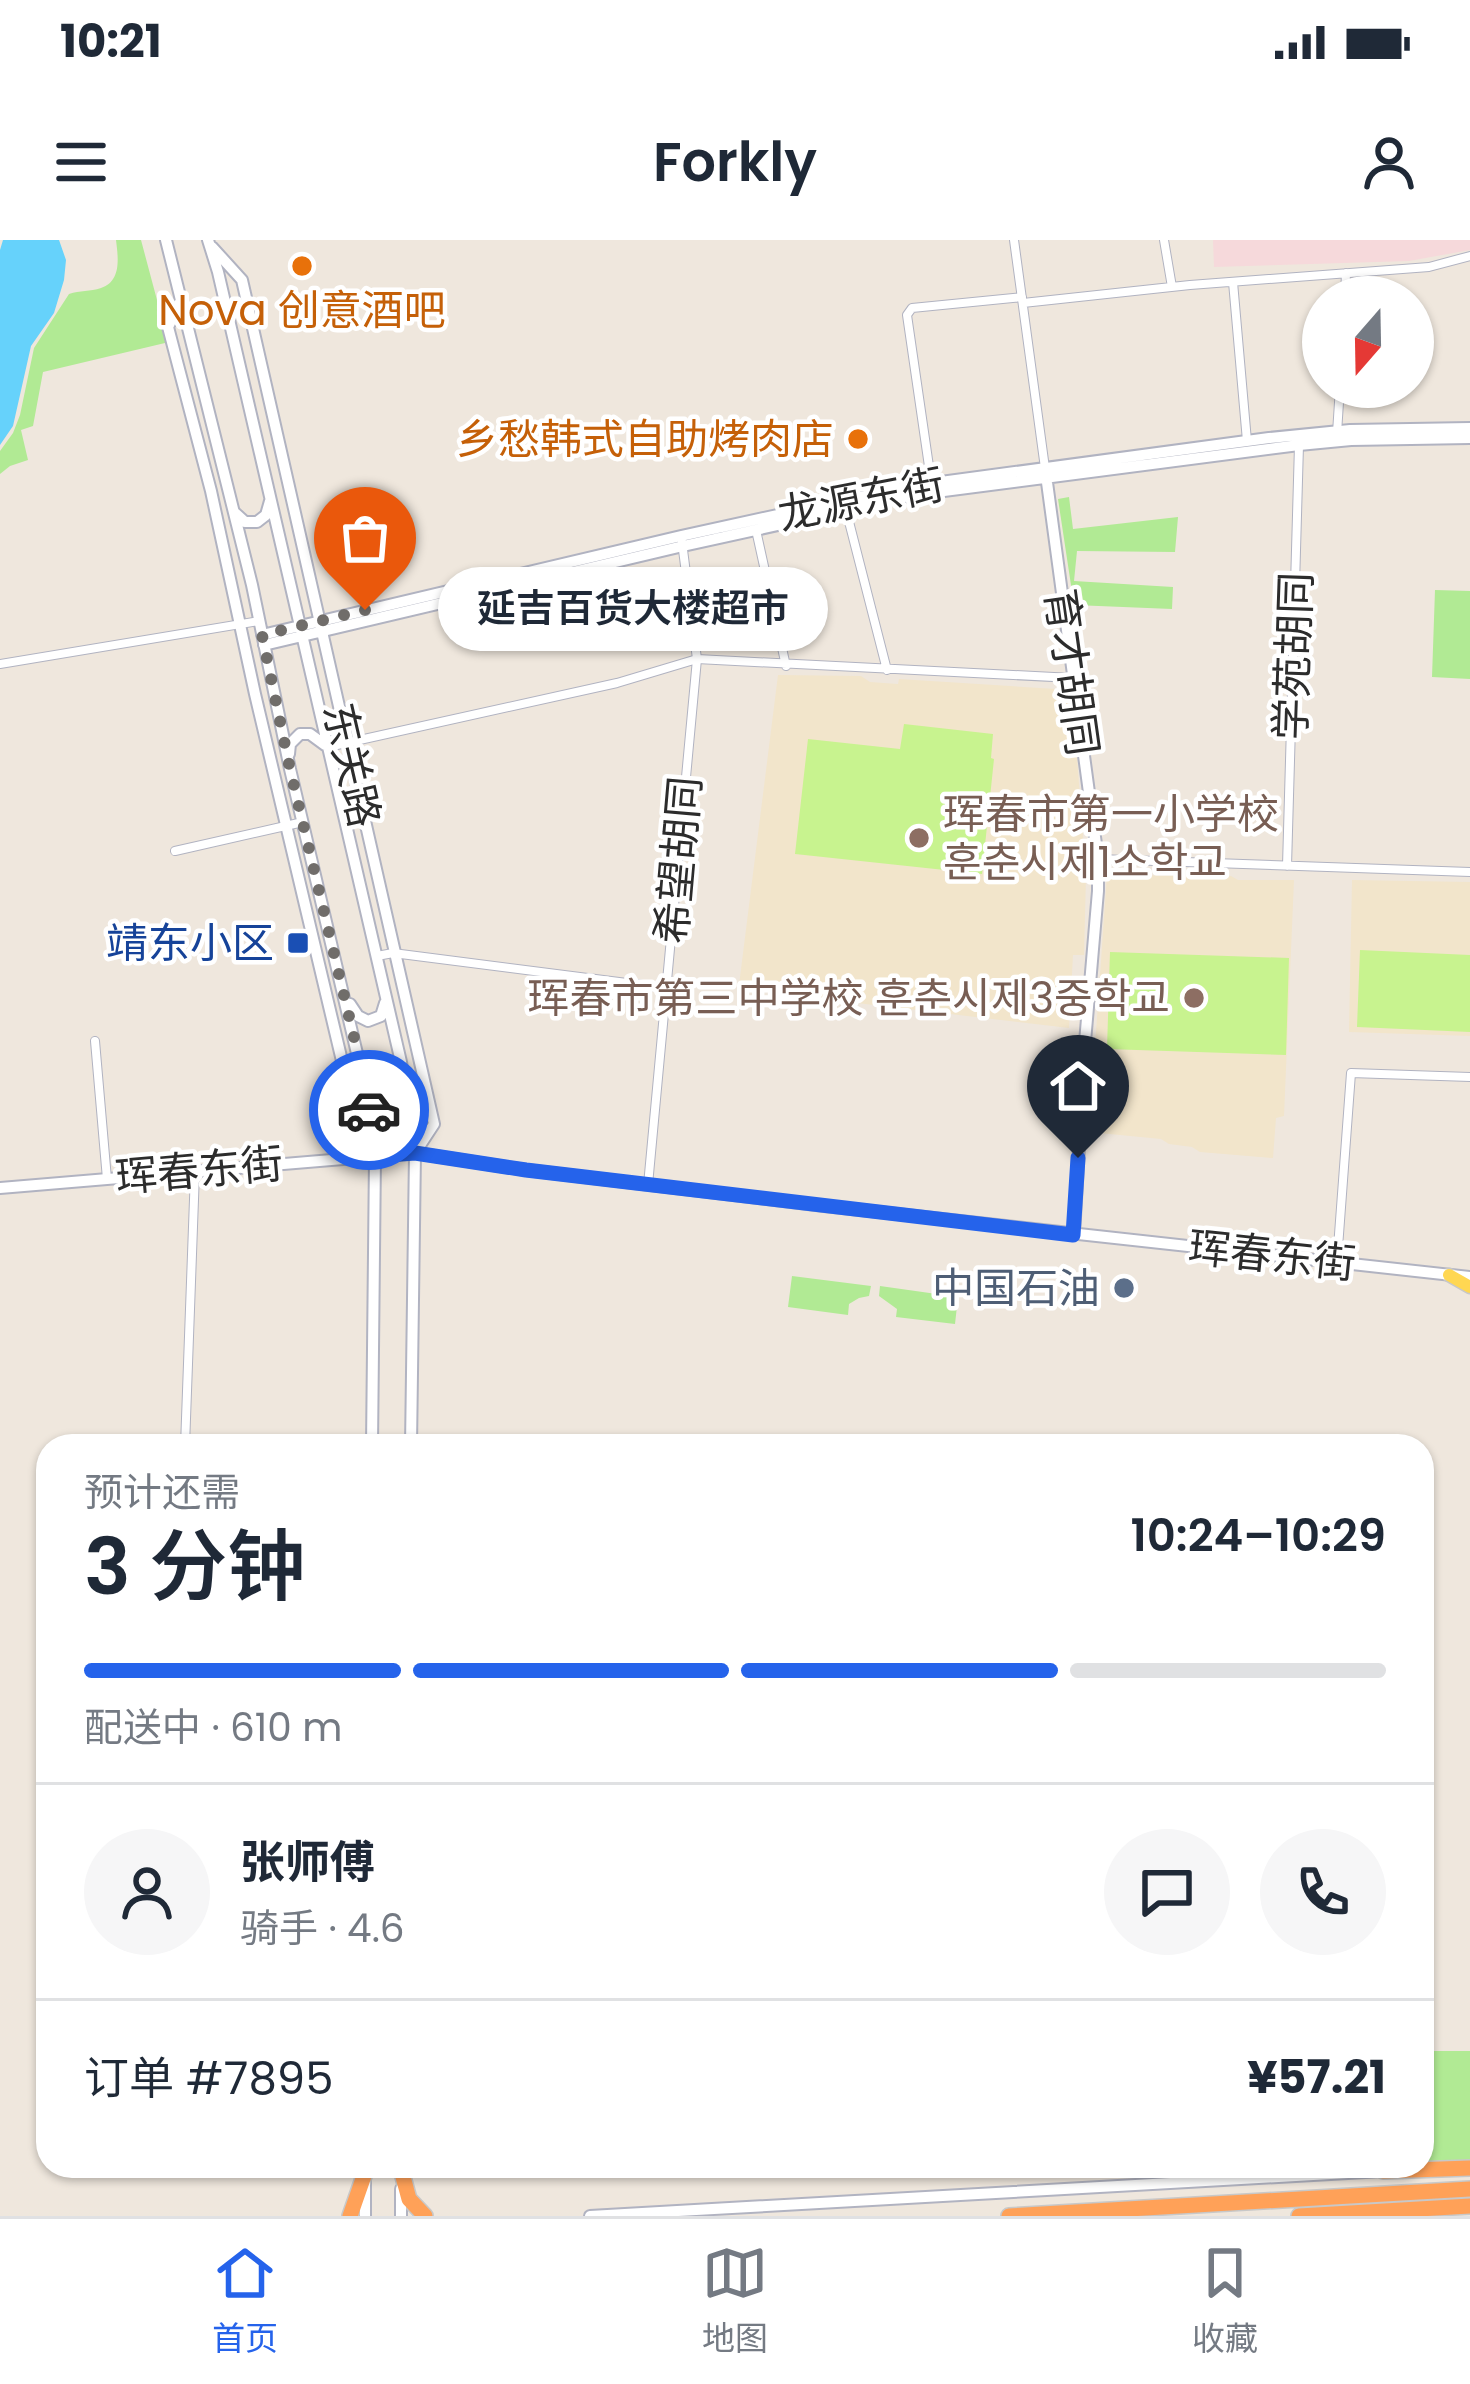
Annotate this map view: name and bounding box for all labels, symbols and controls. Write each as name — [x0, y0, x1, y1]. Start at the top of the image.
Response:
text: 10:21 — [60, 10, 162, 73]
text: Forkly — [653, 124, 817, 200]
icon: menu — [48, 129, 114, 195]
icon: person — [1356, 129, 1422, 195]
marker: Nova 创意酒吧 — [289, 253, 315, 279]
north arrow — [1302, 276, 1434, 408]
map controls — [1302, 276, 1434, 408]
place label: Nova 创意酒吧 — [158, 281, 446, 340]
place label: 乡愁韩式自助烤肉店 — [456, 410, 834, 469]
marker: 乡愁韩式自助烤肉店 — [845, 426, 871, 452]
street label: 龙源东街 — [773, 455, 949, 544]
pin — [314, 487, 416, 610]
icon: bag — [332, 505, 398, 571]
callout: 延吉百货大楼超市 — [437, 568, 827, 652]
street label: 学苑胡同 — [1261, 571, 1326, 741]
text: 延吉百货大楼超市 — [477, 581, 789, 636]
street label: 育才胡同 — [1031, 585, 1112, 759]
street label: 东关路 — [309, 697, 394, 833]
street label: 希望胡同 — [642, 774, 715, 946]
place label: 珲春市第一小学校 훈춘시제1소학교 — [943, 785, 1279, 892]
marker: 珲春市第一小学校 훈춘시제1소학교 — [906, 825, 932, 851]
place label: 靖东小区 — [106, 914, 274, 973]
marker: 靖东小区 — [285, 930, 311, 956]
place label: 珲春市第三中学校 훈춘시제3중학교 — [528, 969, 1170, 1028]
marker: 珲春市第三中学校 훈춘시제3중학교 — [1181, 985, 1207, 1011]
pin — [1027, 1035, 1129, 1158]
courier — [309, 1050, 429, 1170]
icon: home — [1045, 1053, 1111, 1119]
icon: car — [336, 1077, 402, 1143]
street label: 珲春东街 — [113, 1134, 285, 1207]
street label: 珲春东街 — [1185, 1217, 1359, 1294]
place label: 中国石油 — [932, 1259, 1100, 1318]
marker: 中国石油 — [1111, 1275, 1137, 1301]
text: 预计还需 — [84, 1465, 240, 1520]
text: 10:24–10:29 — [1130, 1504, 1386, 1567]
text: 3 分钟 — [84, 1512, 305, 1621]
text: 配送中 · 610 m — [84, 1700, 342, 1755]
button: person — [84, 1829, 210, 1955]
button: chat — [1104, 1829, 1230, 1955]
button: phone — [1260, 1829, 1386, 1955]
text: 张师傅 — [240, 1831, 375, 1894]
text: 骑手 · 4.6 — [240, 1901, 405, 1956]
text: ¥57.21 — [1247, 2046, 1386, 2109]
text: 订单 #7895 — [84, 2047, 333, 2110]
tab: 首页 — [212, 2240, 278, 2364]
tab: 地图 — [702, 2240, 768, 2364]
tab: 收藏 — [1192, 2240, 1258, 2364]

